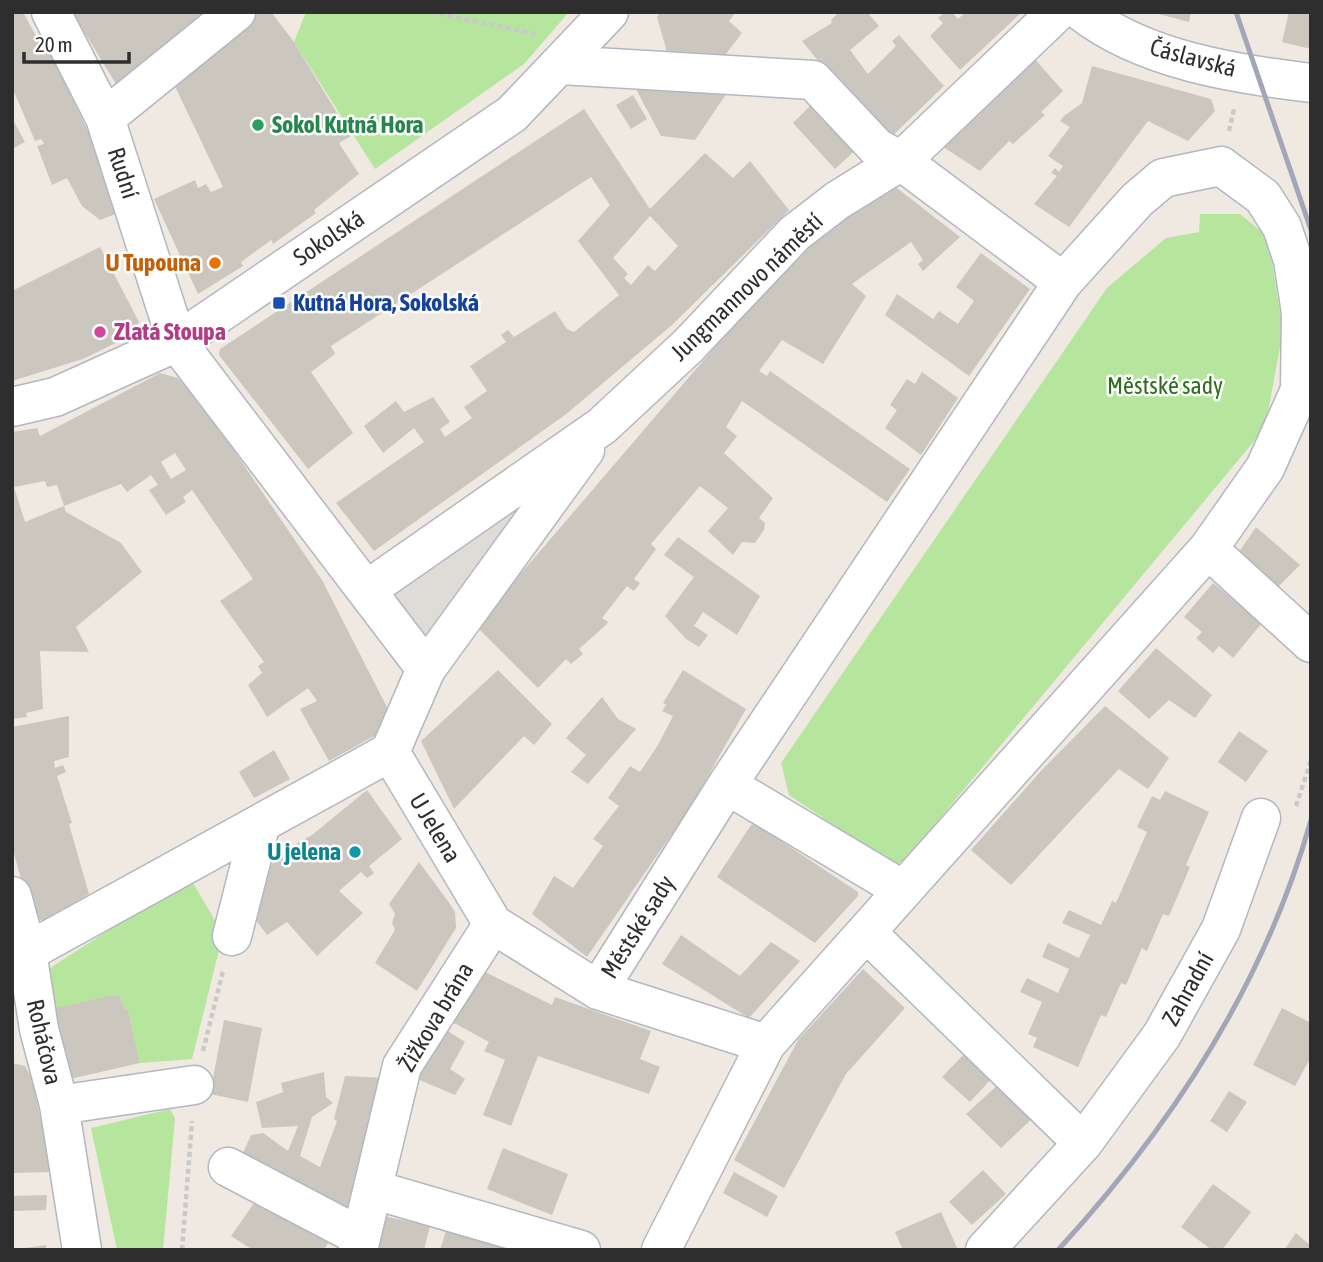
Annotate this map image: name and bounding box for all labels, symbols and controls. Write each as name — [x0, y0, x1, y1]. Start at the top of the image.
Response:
scale bar — [24, 21, 130, 65]
text: 20 m — [35, 32, 73, 56]
street label: Čáslavská — [1147, 33, 1239, 82]
place label: Sokol Kutná Hora — [272, 111, 423, 138]
marker: Sokol Kutná Hora — [250, 117, 266, 133]
street label: Rudní — [103, 144, 144, 202]
street label: Sokolská — [288, 204, 369, 271]
street label: Jungmannovo náměstí — [665, 207, 828, 366]
place label: U Tupouna — [106, 249, 201, 276]
marker: U Tupouna — [207, 255, 223, 271]
place label: Kutná Hora, Sokolská — [293, 289, 479, 316]
marker: Kutná Hora, Sokolská — [271, 295, 287, 311]
place label: Zlatá Stoupa — [114, 318, 226, 345]
marker: Zlatá Stoupa — [92, 324, 108, 340]
park label: Městské sady — [1107, 372, 1223, 399]
street label: U Jelena — [404, 788, 467, 867]
place label: U jelena — [267, 838, 341, 865]
marker: U jelena — [347, 844, 363, 860]
street label: Městské sady — [595, 870, 680, 983]
street label: Zahradní — [1156, 947, 1219, 1030]
street label: Žižkova brána — [393, 957, 479, 1076]
street label: Roháčova — [22, 997, 67, 1087]

